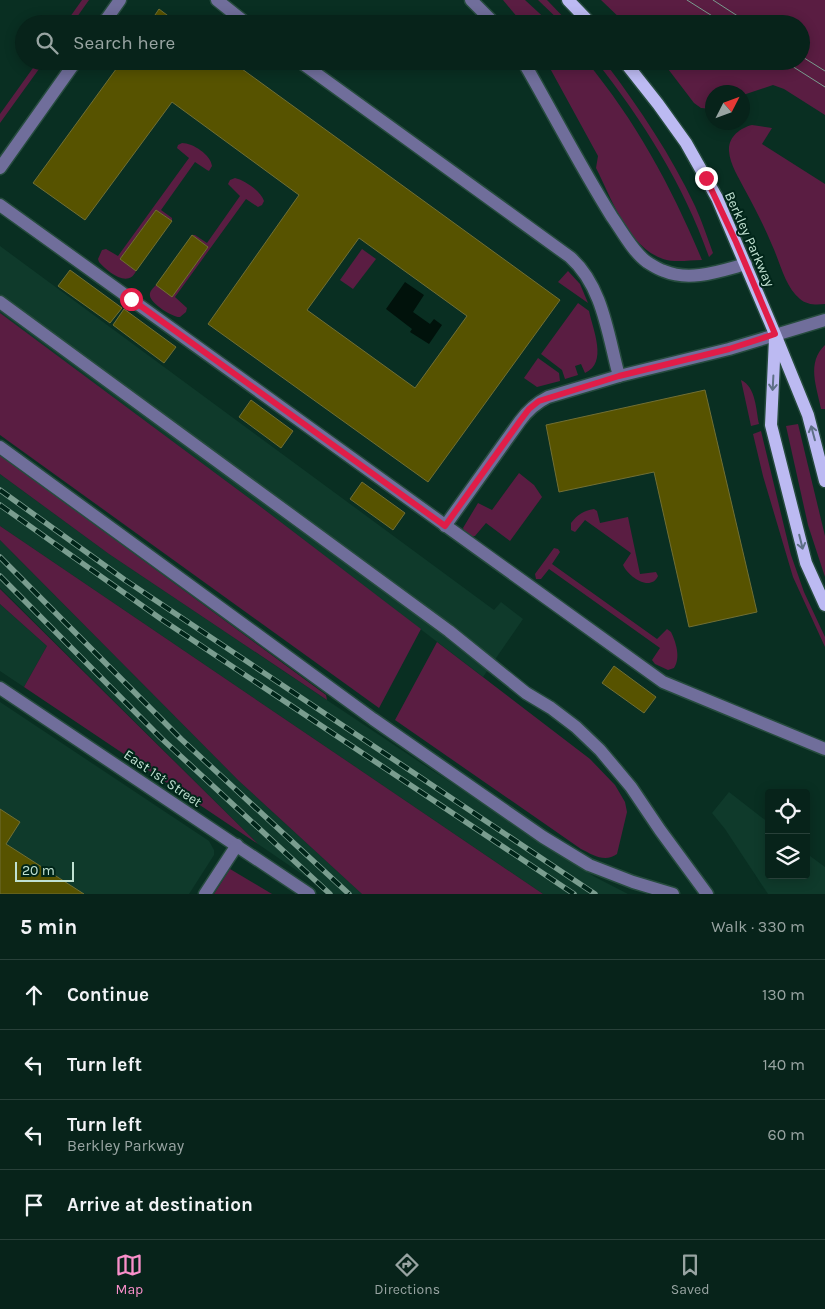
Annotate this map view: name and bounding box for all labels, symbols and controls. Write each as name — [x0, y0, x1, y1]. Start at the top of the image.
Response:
search box — [15, 15, 810, 70]
icon: search — [33, 29, 61, 57]
text: Search here — [73, 32, 175, 54]
north arrow — [705, 85, 750, 130]
route end — [695, 167, 718, 190]
street label: Berkley Parkway — [721, 189, 778, 290]
route start — [120, 288, 143, 311]
one-way arrow — [769, 375, 778, 391]
one-way arrow — [808, 426, 817, 442]
one-way arrow — [796, 533, 806, 549]
street label: East 1st Street — [120, 746, 205, 811]
map controls — [765, 789, 810, 879]
button: locate — [765, 789, 810, 834]
button: layers — [765, 834, 810, 879]
scale bar — [15, 859, 74, 882]
text: 20 m — [22, 862, 55, 879]
text: 5 min — [20, 915, 77, 939]
text: Walk · 330 m — [711, 917, 805, 936]
icon: ahead — [20, 981, 48, 1009]
text: Continue — [67, 984, 149, 1006]
text: 130 m — [762, 985, 805, 1004]
icon: left — [20, 1051, 48, 1079]
text: Turn left — [67, 1054, 142, 1076]
text: 140 m — [763, 1055, 805, 1074]
text: Turn left — [67, 1114, 142, 1136]
icon: left — [20, 1121, 48, 1149]
text: 60 m — [768, 1125, 805, 1144]
text: Berkley Parkway — [67, 1136, 184, 1155]
icon: arrive — [20, 1191, 48, 1219]
text: Arrive at destination — [67, 1194, 253, 1216]
tab: Map — [115, 1251, 143, 1298]
tab: Directions — [374, 1251, 440, 1298]
tab: Saved — [671, 1251, 710, 1298]

